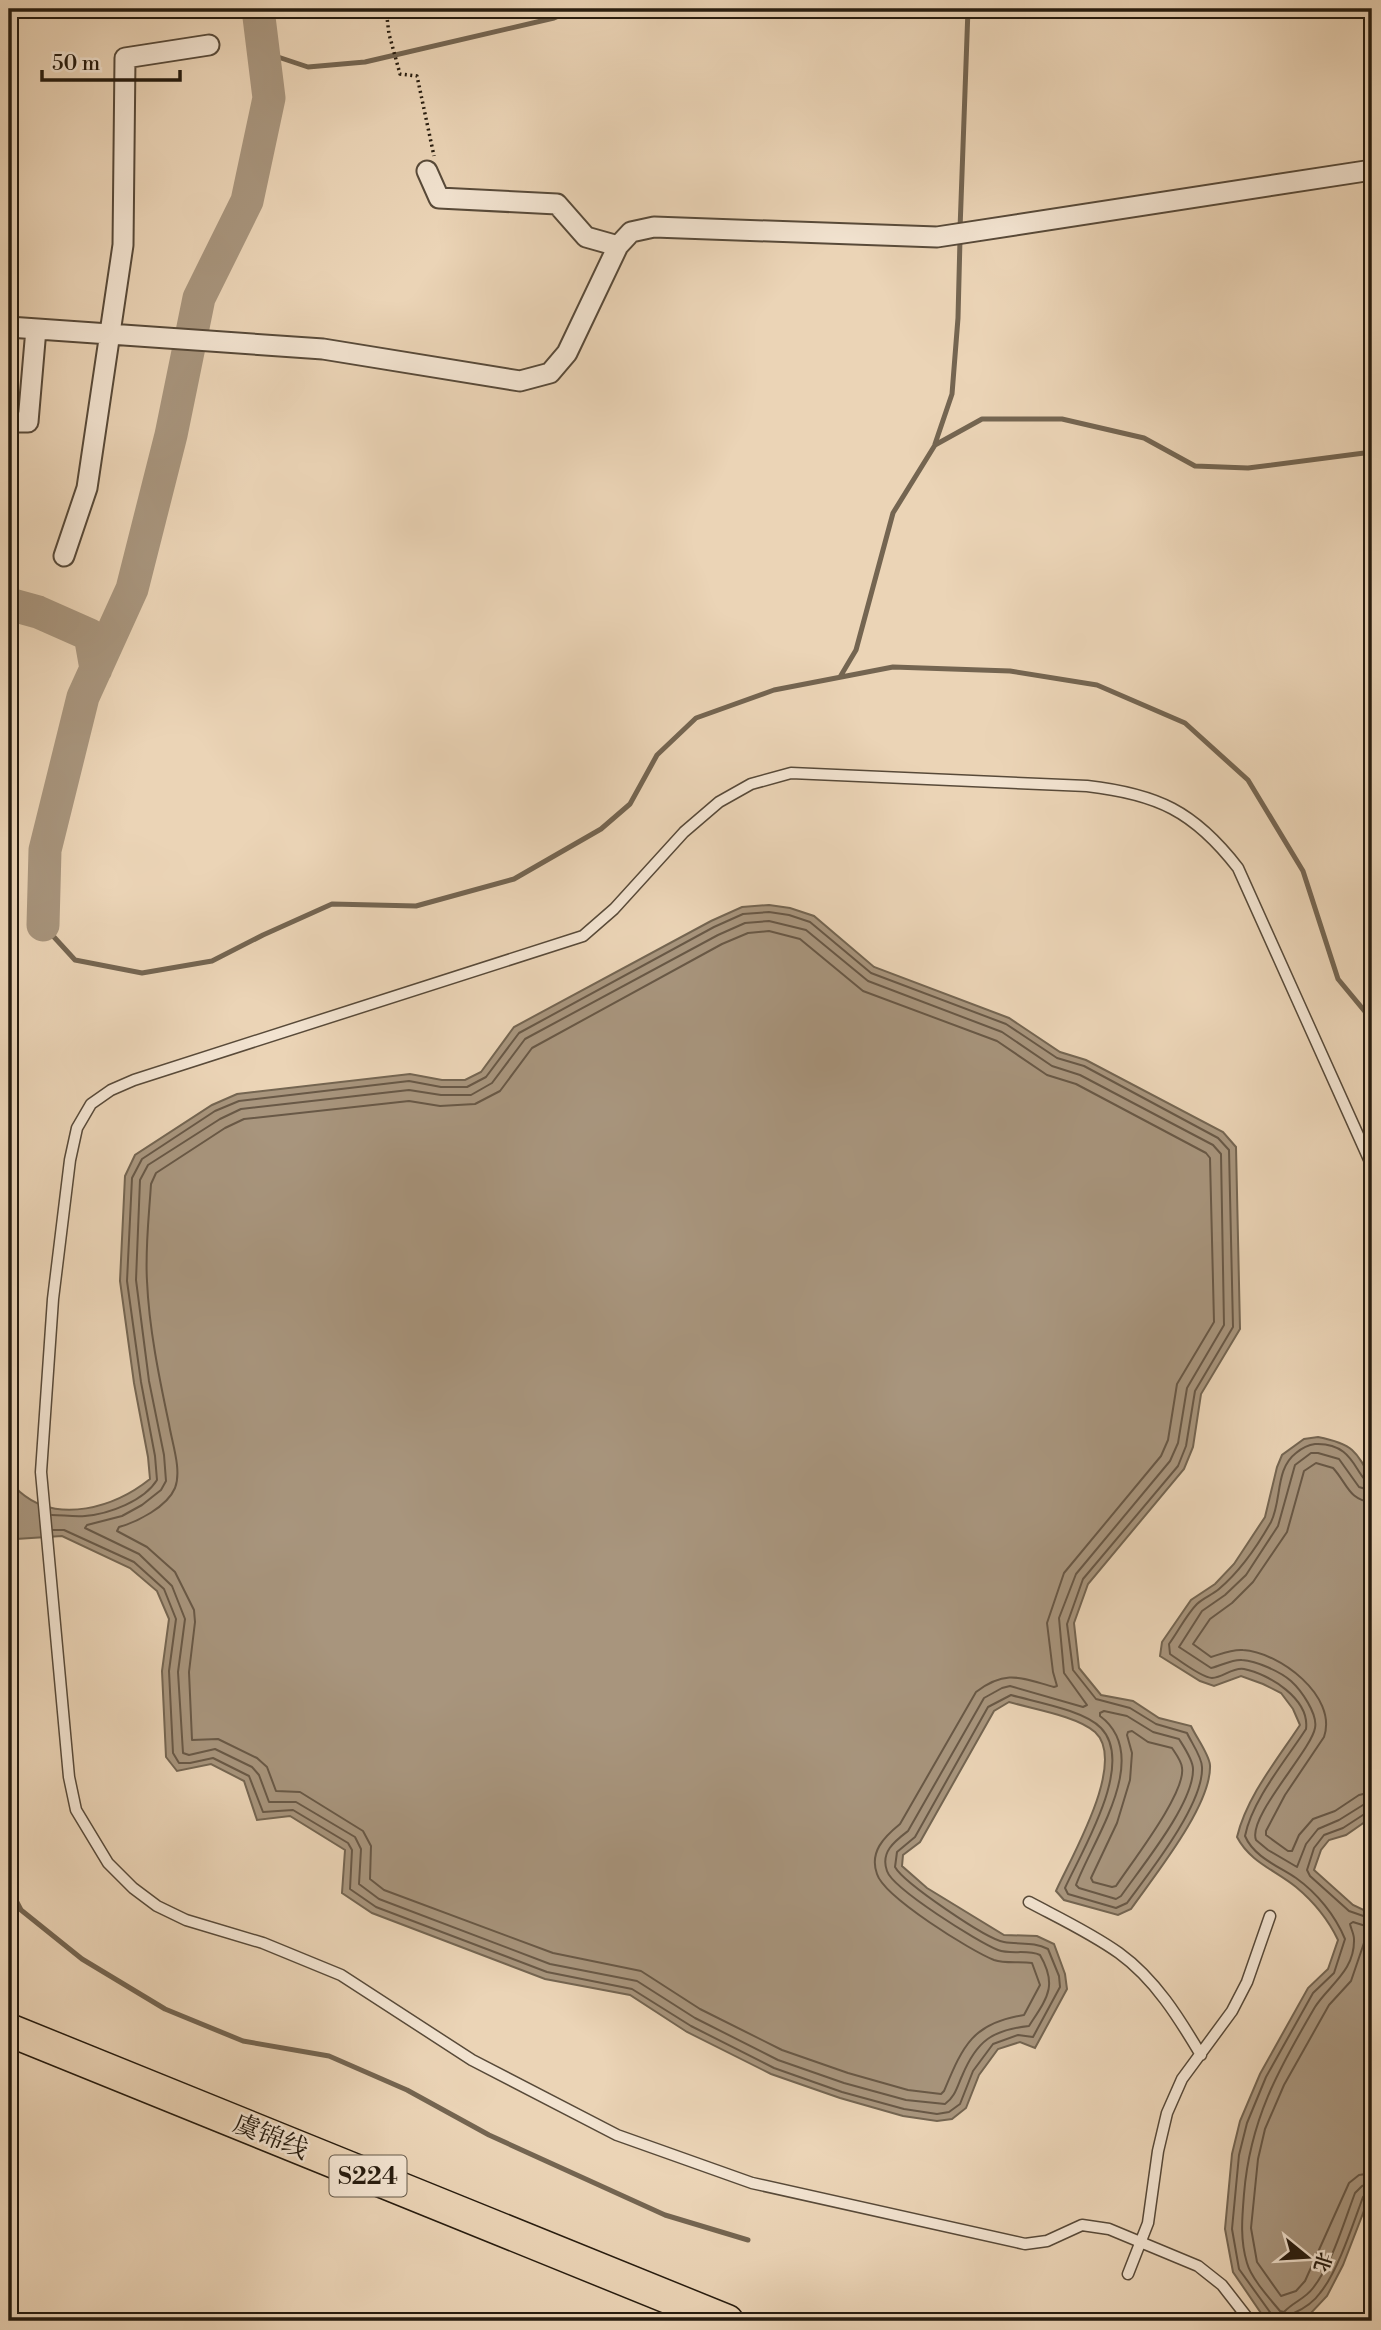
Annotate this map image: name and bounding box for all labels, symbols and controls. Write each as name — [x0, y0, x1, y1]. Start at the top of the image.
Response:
scale bar — [42, 38, 180, 82]
text: 50 m — [52, 51, 100, 77]
street label: 虞锦线 — [228, 2107, 313, 2166]
road number: S224 — [330, 2155, 406, 2196]
north arrow — [1272, 2222, 1342, 2292]
text: 北 — [1308, 2249, 1337, 2275]

